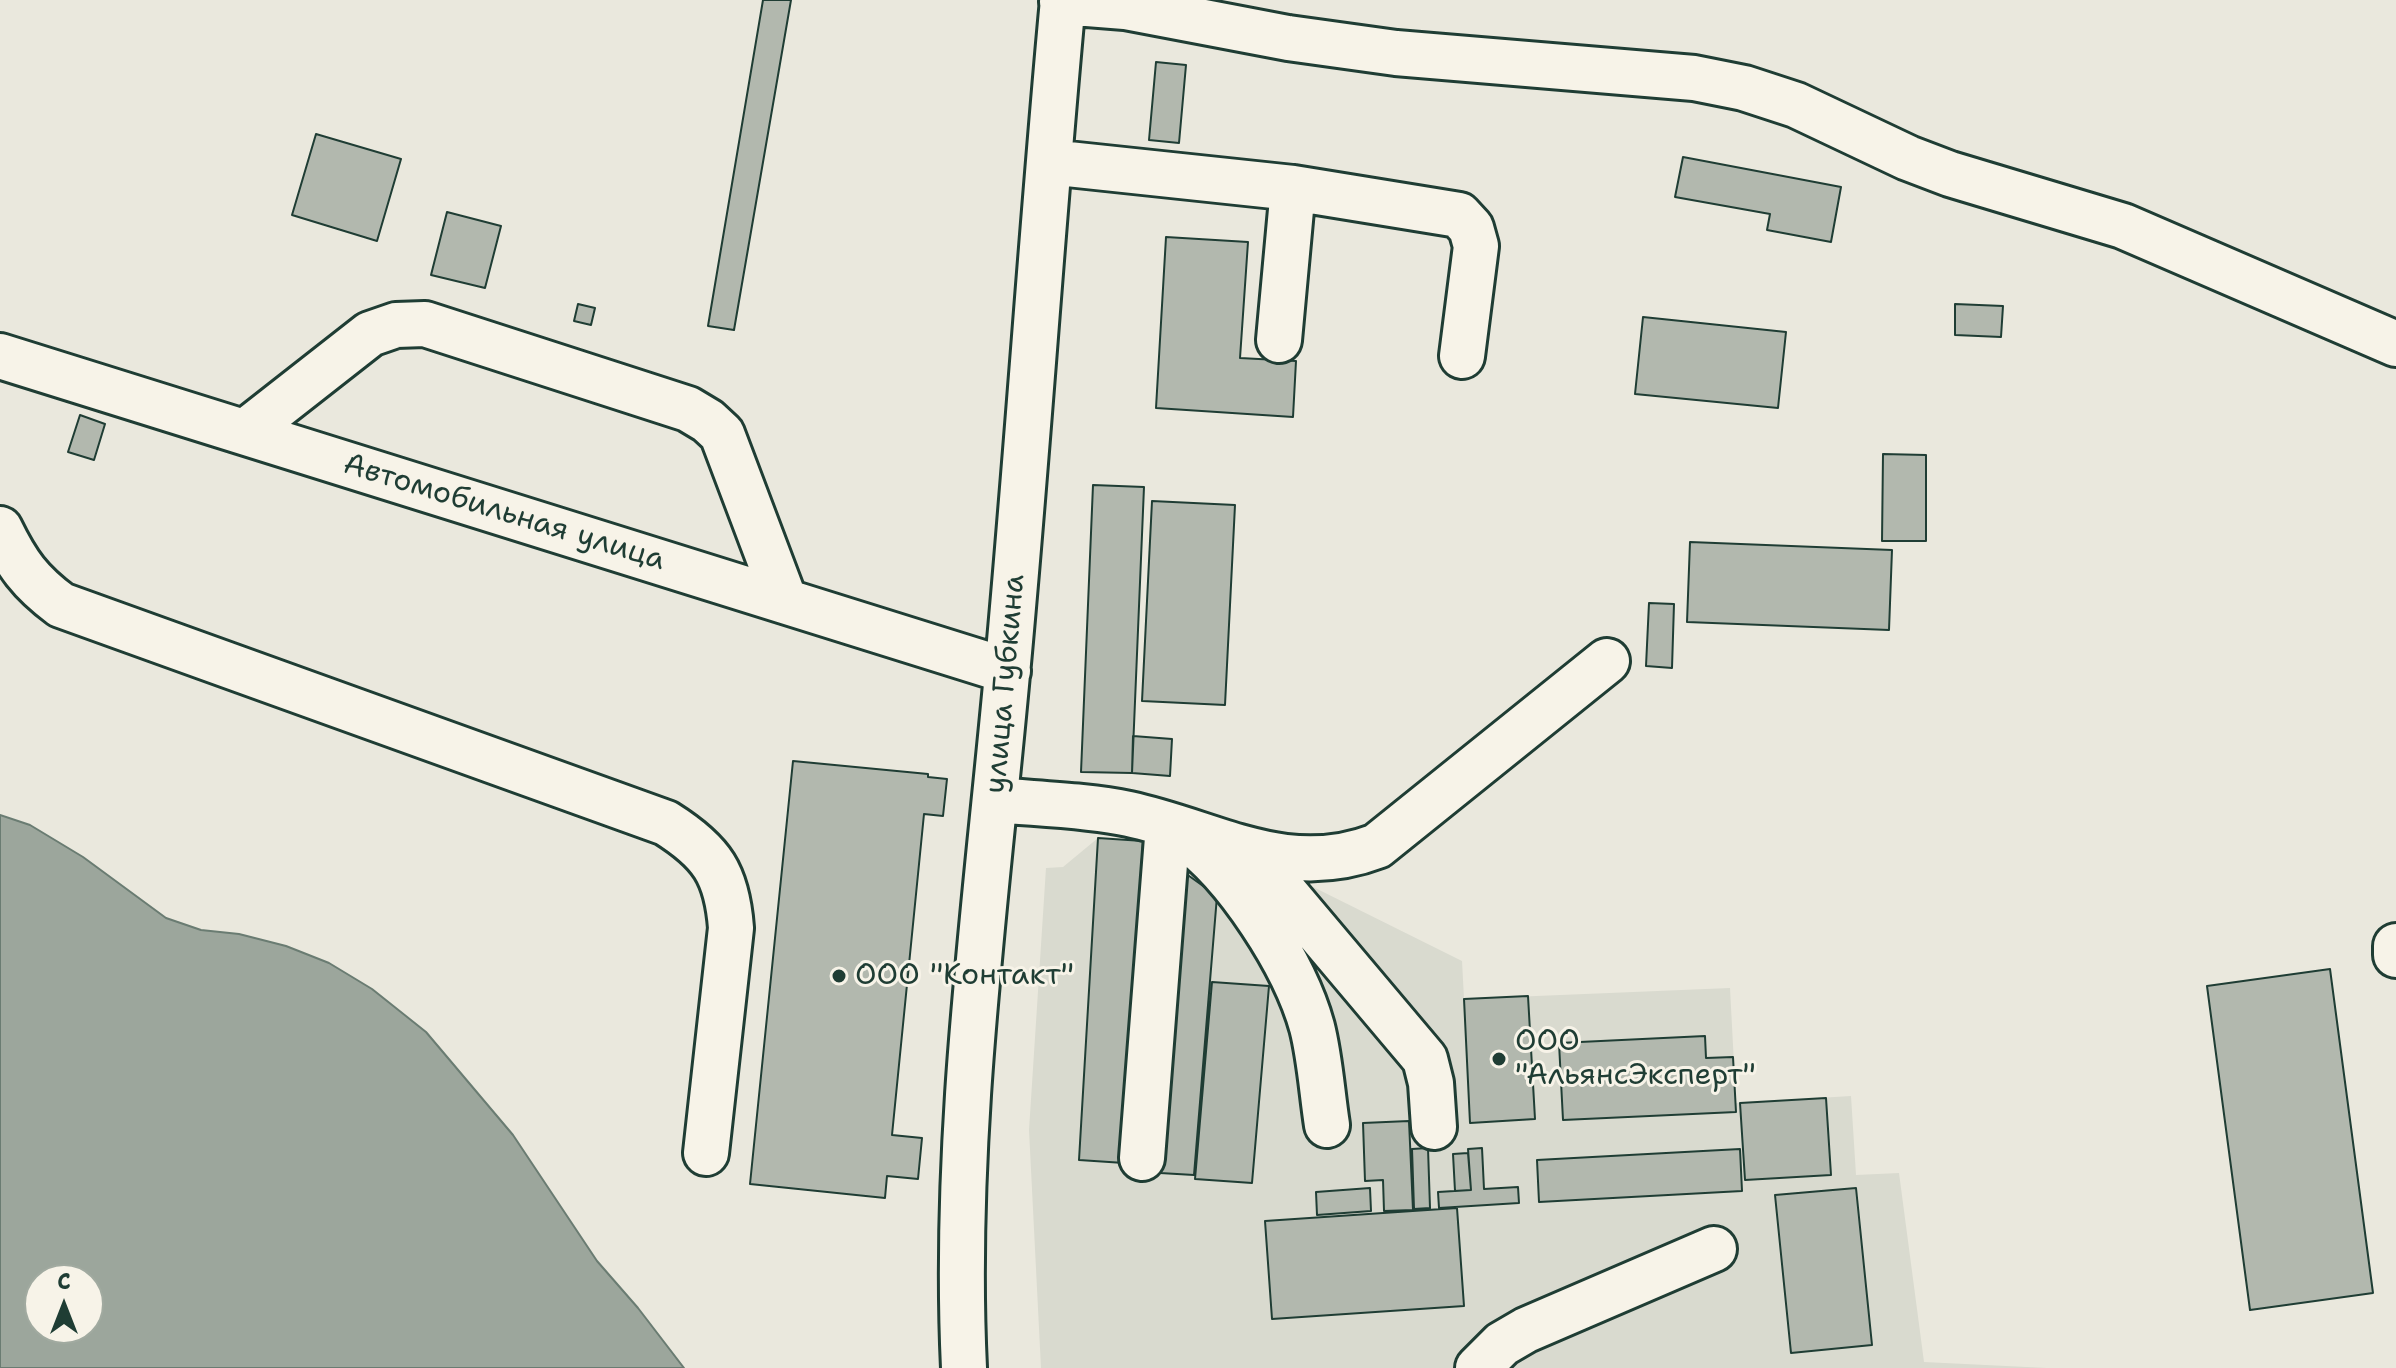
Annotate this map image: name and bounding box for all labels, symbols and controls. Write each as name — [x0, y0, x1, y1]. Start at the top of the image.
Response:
street label: Автомобильная улица — [339, 447, 669, 579]
street label: улица Губкина — [978, 573, 1034, 795]
place label: ООО "Контакт" — [855, 958, 1074, 994]
marker: ООО "Контакт" — [830, 967, 848, 985]
place label: ООО "АльянсЭксперт" — [1515, 1024, 1756, 1094]
marker: ООО "АльянсЭксперт" — [1490, 1050, 1508, 1068]
north arrow — [24, 1264, 104, 1344]
text: С — [57, 1267, 71, 1296]

